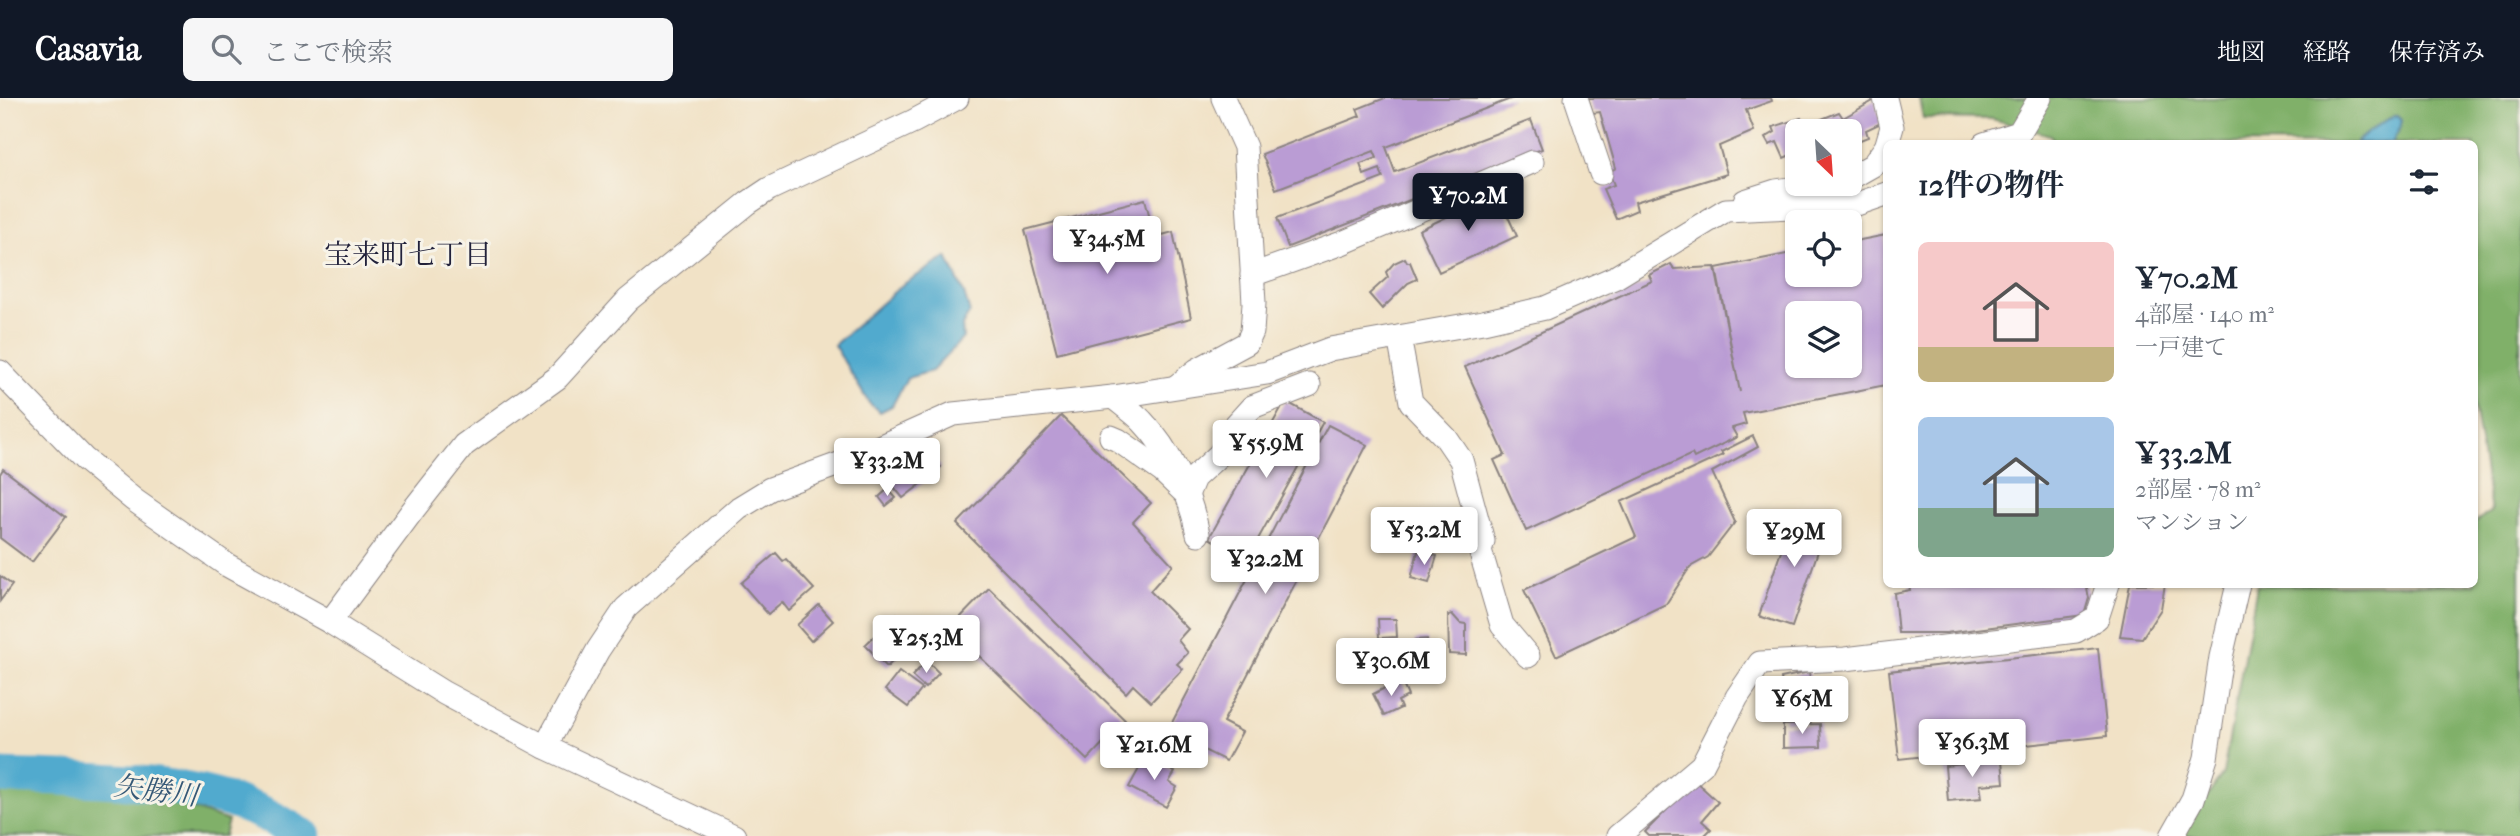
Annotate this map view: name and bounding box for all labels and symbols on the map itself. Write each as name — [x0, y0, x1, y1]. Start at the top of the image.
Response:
north arrow — [1785, 119, 1862, 196]
pin: ¥70.2M — [1411, 174, 1525, 233]
pin: ¥34.5M — [1050, 216, 1164, 276]
district label: 宝来町七丁目 — [324, 238, 492, 271]
pin: ¥55.9M — [1209, 420, 1323, 480]
pin: ¥33.2M — [830, 438, 944, 498]
pin: ¥53.2M — [1367, 508, 1481, 567]
pin: ¥29M — [1753, 510, 1835, 569]
pin: ¥32.2M — [1208, 536, 1322, 596]
pin: ¥25.3M — [869, 616, 983, 675]
pin: ¥30.6M — [1334, 638, 1448, 698]
pin: ¥65M — [1761, 676, 1843, 736]
pin: ¥36.3M — [1915, 720, 2029, 779]
pin: ¥21.6M — [1097, 722, 1211, 782]
water label: 矢勝川 — [112, 769, 203, 812]

